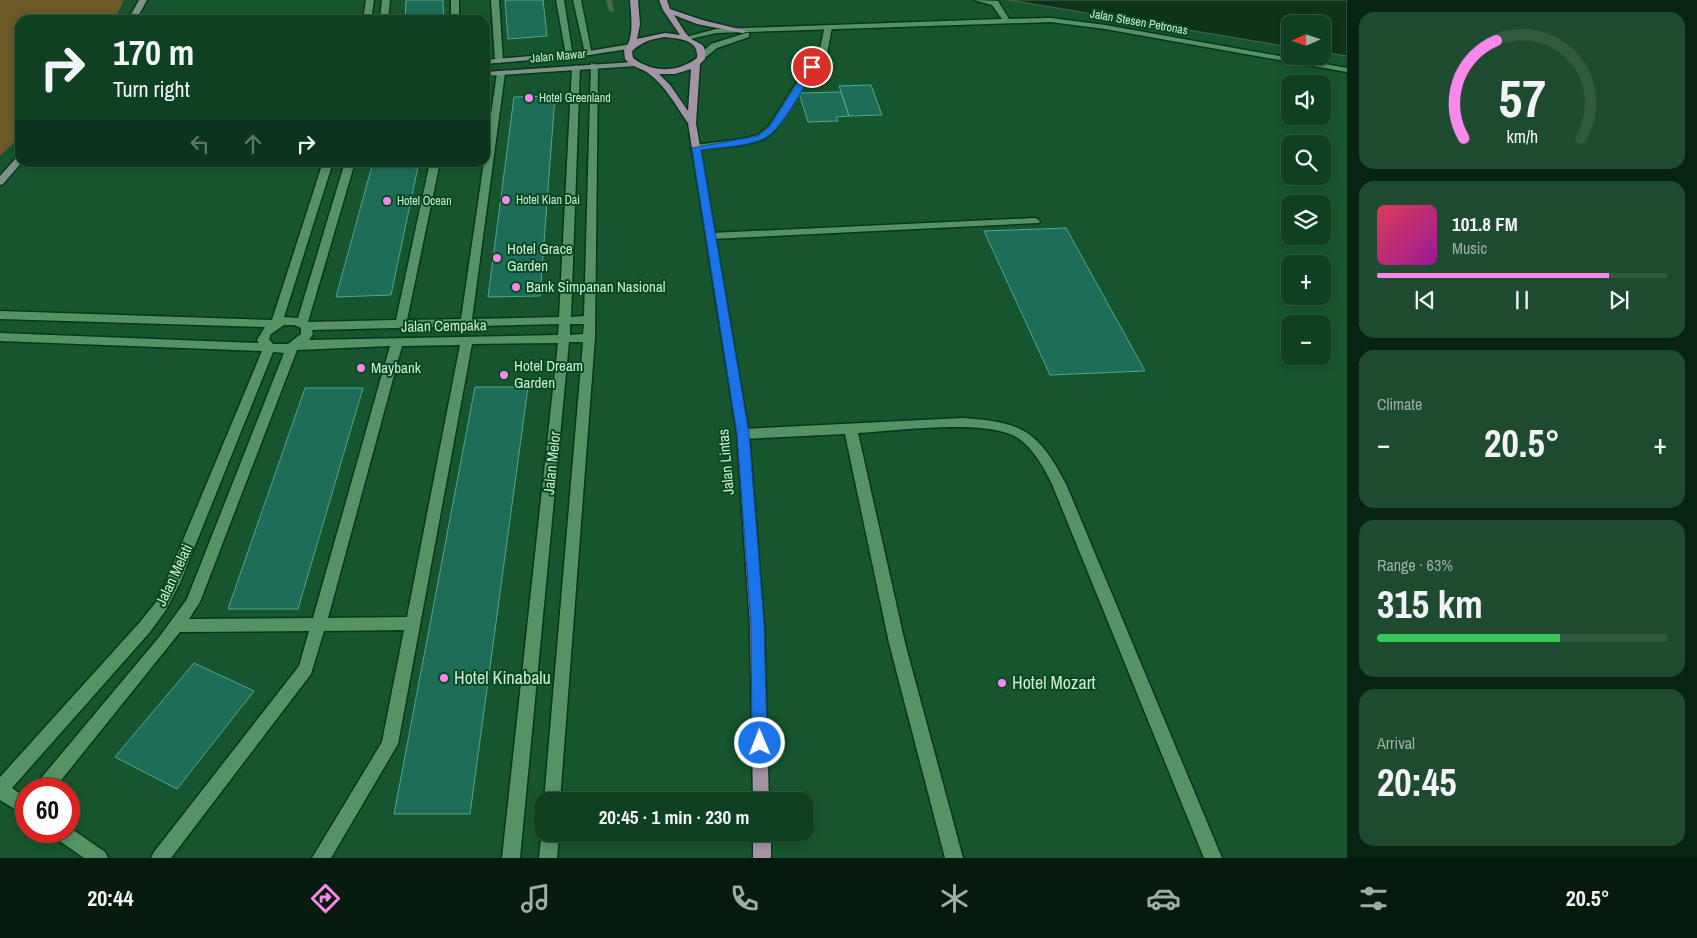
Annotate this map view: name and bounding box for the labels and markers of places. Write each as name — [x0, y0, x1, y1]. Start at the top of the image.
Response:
pin — [791, 46, 833, 88]
place label: Hotel Greenland — [539, 90, 611, 106]
marker: Hotel Greenland — [523, 92, 535, 104]
place label: Hotel Kian Dai — [516, 192, 580, 208]
place label: Hotel Ocean — [397, 193, 452, 209]
marker: Hotel Kian Dai — [500, 194, 512, 206]
marker: Hotel Ocean — [381, 195, 393, 207]
place label: Hotel Grace Garden — [507, 238, 573, 276]
marker: Hotel Grace Garden — [491, 252, 503, 264]
place label: Bank Simpanan Nasional — [526, 276, 666, 297]
marker: Bank Simpanan Nasional — [510, 281, 522, 293]
place label: Hotel Dream Garden — [514, 355, 583, 393]
place label: Maybank — [371, 357, 422, 378]
marker: Maybank — [355, 362, 367, 374]
marker: Hotel Dream Garden — [498, 369, 510, 381]
place label: Hotel Kinabalu — [454, 665, 551, 690]
place label: Hotel Mozart — [1012, 670, 1096, 695]
marker: Hotel Kinabalu — [438, 672, 450, 684]
marker: Hotel Mozart — [996, 677, 1008, 689]

